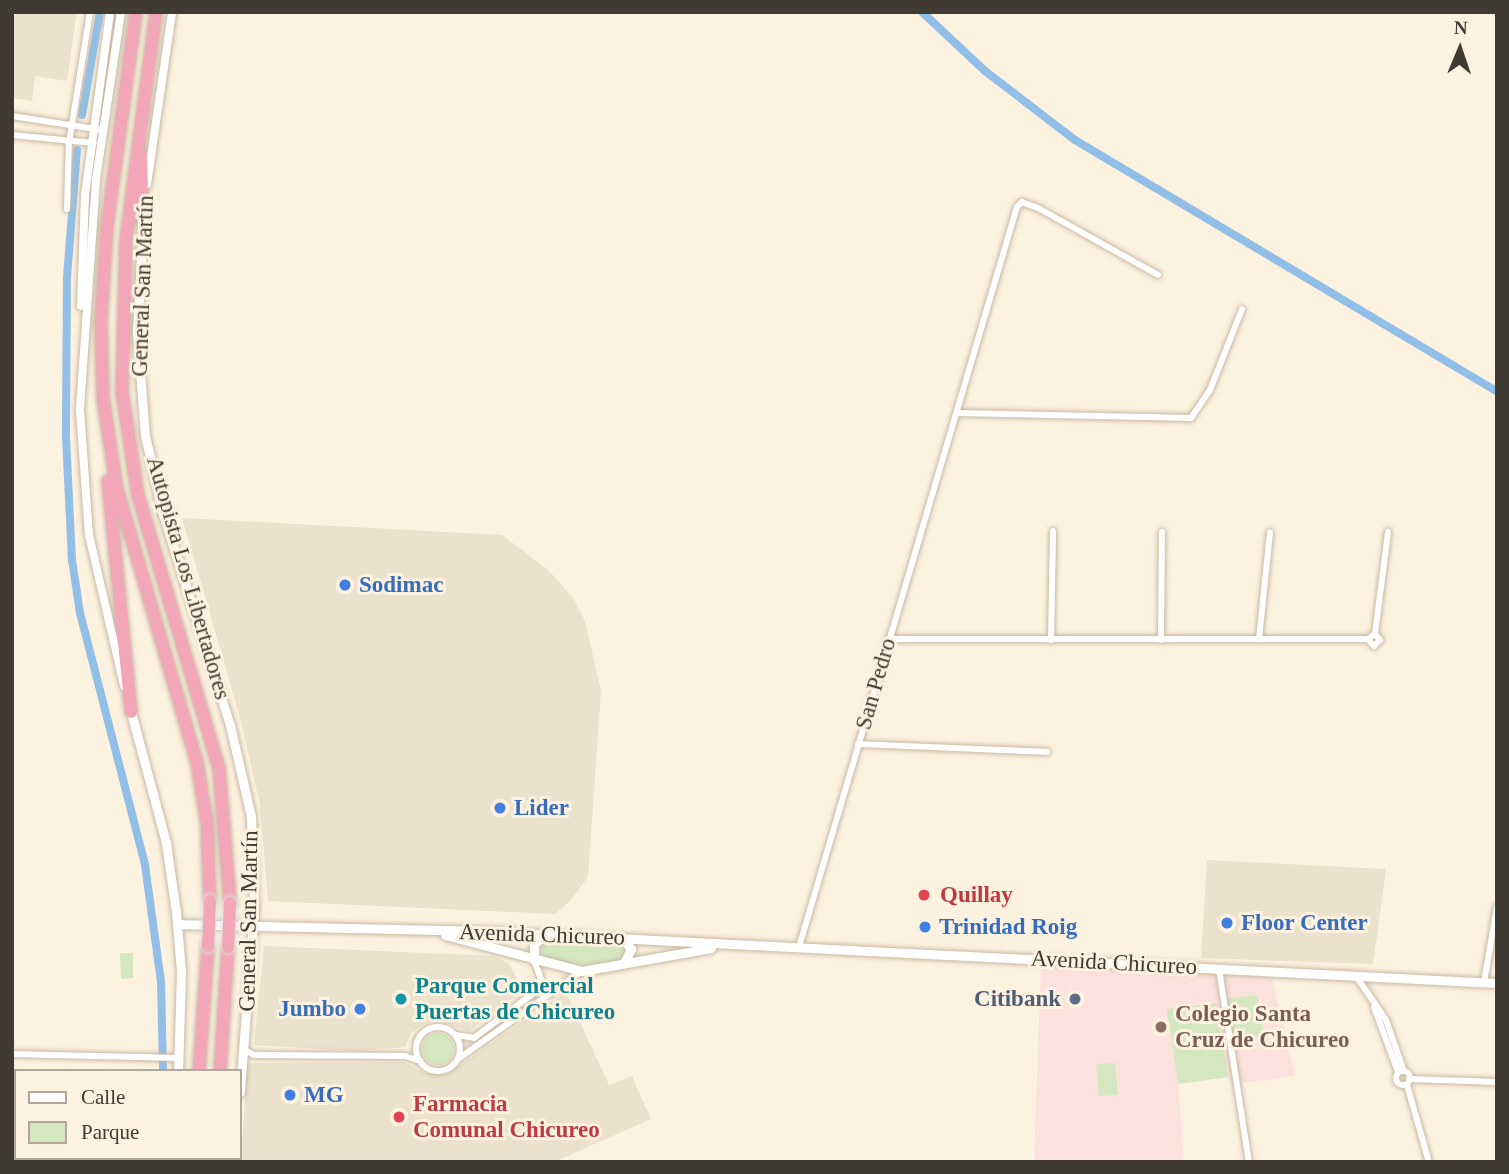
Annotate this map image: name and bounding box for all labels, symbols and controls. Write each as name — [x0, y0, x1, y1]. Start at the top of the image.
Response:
north arrow — [1425, 14, 1495, 84]
text: N — [1454, 17, 1468, 38]
street label: General San Martín — [126, 195, 160, 377]
street label: Autopista Los Libertadores — [140, 453, 236, 703]
place label: Sodimac — [359, 571, 443, 599]
marker: Sodimac — [337, 577, 353, 593]
street label: San Pedro — [850, 635, 902, 733]
place label: Lider — [514, 794, 569, 822]
marker: Lider — [492, 800, 508, 816]
street label: General San Martín — [234, 830, 264, 1012]
place label: Quillay — [940, 881, 1013, 909]
marker: Quillay — [914, 885, 934, 905]
place label: Floor Center — [1241, 909, 1368, 937]
place label: Trinidad Roig — [939, 913, 1077, 941]
marker: Floor Center — [1219, 915, 1235, 931]
street label: Avenida Chicureo — [458, 918, 626, 952]
marker: Trinidad Roig — [917, 919, 933, 935]
street label: Avenida Chicureo — [1030, 945, 1198, 981]
place label: Parque Comercial Puertas de Chicureo — [415, 972, 615, 1026]
place label: Citibank — [974, 985, 1061, 1013]
marker: Parque Comercial Puertas de Chicureo — [393, 991, 409, 1007]
marker: Citibank — [1067, 991, 1083, 1007]
place label: Jumbo — [278, 995, 346, 1023]
place label: Colegio Santa Cruz de Chicureo — [1175, 1000, 1350, 1054]
marker: Jumbo — [352, 1001, 368, 1017]
marker: Colegio Santa Cruz de Chicureo — [1153, 1019, 1169, 1035]
legend — [14, 1069, 242, 1160]
place label: MG — [304, 1081, 344, 1109]
text: Calle — [81, 1085, 125, 1109]
marker: MG — [282, 1087, 298, 1103]
place label: Farmacia Comunal Chicureo — [413, 1090, 600, 1144]
marker: Farmacia Comunal Chicureo — [391, 1109, 407, 1125]
text: Parque — [81, 1120, 139, 1144]

